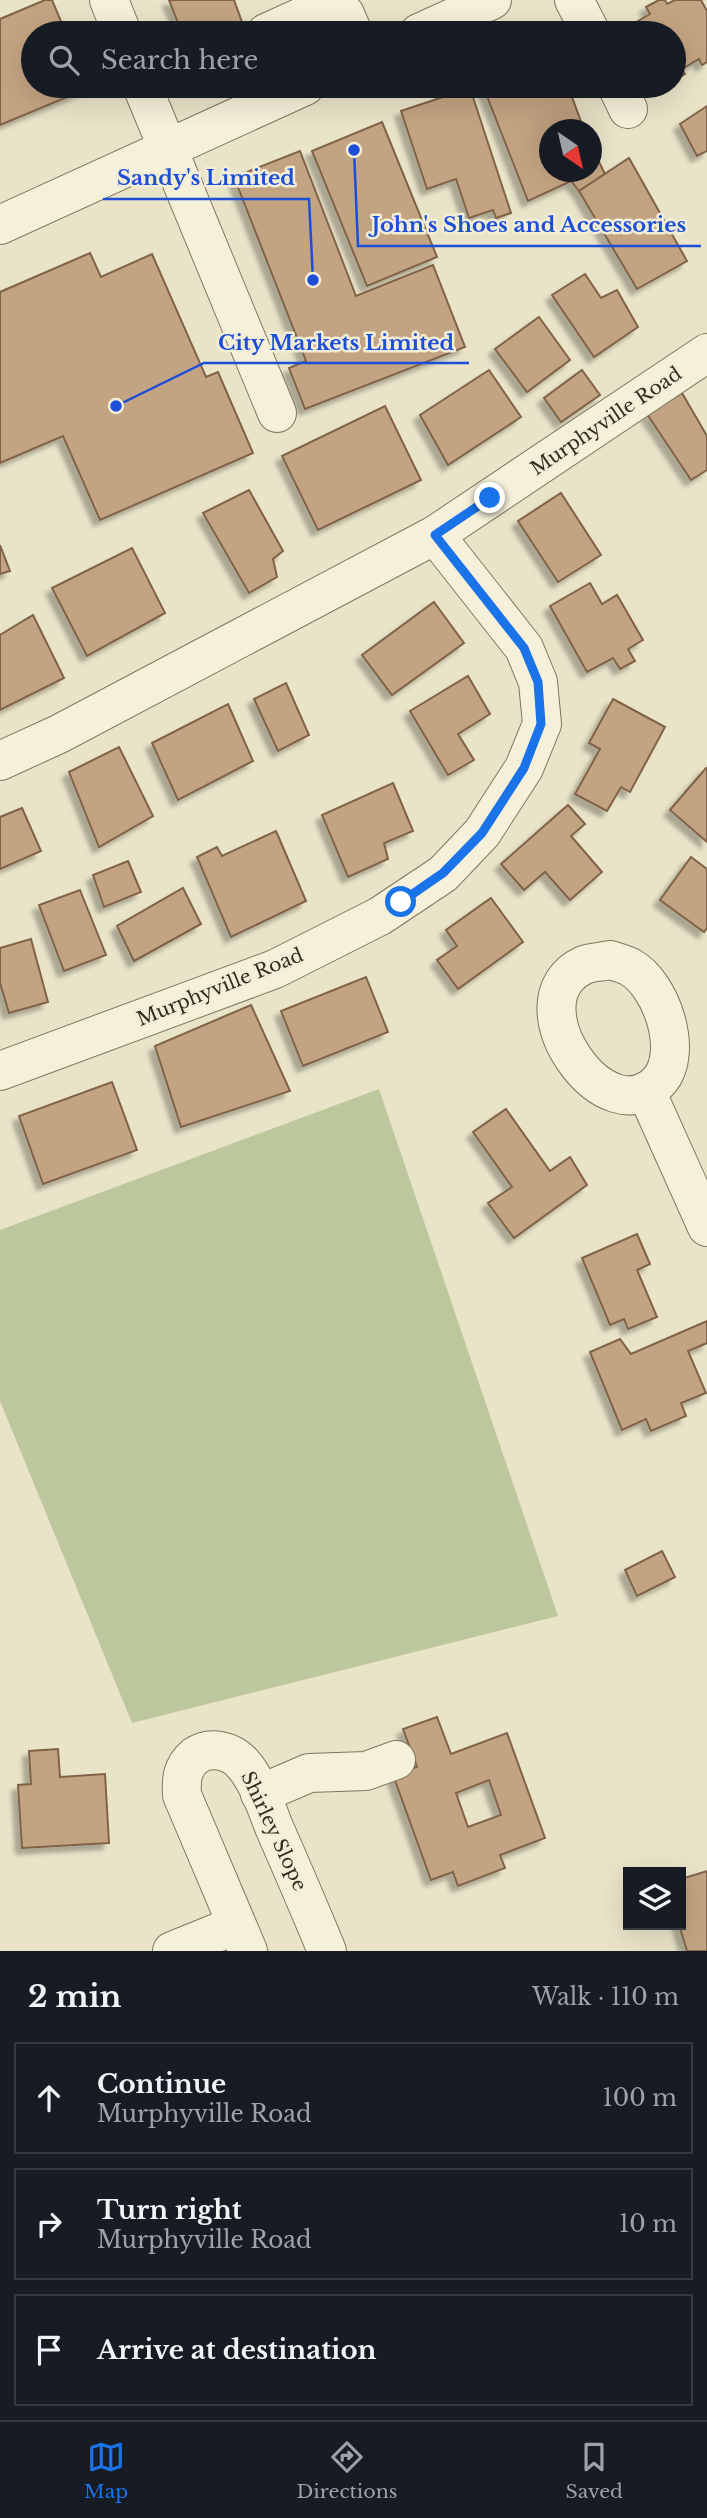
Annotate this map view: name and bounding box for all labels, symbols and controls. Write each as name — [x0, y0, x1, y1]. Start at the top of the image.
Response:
search box — [21, 21, 686, 98]
icon: search — [45, 41, 83, 79]
text: Search here — [101, 44, 258, 76]
north arrow — [539, 119, 602, 182]
callout: Sandy's Limited — [103, 157, 309, 199]
text: Sandy's Limited — [117, 165, 295, 191]
callout: John's Shoes and Accessories — [358, 204, 701, 246]
text: John's Shoes and Accessories — [368, 212, 686, 238]
callout: City Markets Limited — [204, 321, 469, 363]
text: City Markets Limited — [218, 330, 454, 356]
street label: Murphyville Road — [526, 362, 686, 480]
route end — [474, 482, 505, 513]
route start — [385, 886, 416, 917]
street label: Murphyville Road — [134, 943, 307, 1031]
street label: Shirley Slope — [236, 1768, 312, 1894]
map controls — [623, 1867, 686, 1930]
button: layers — [623, 1867, 686, 1930]
text: 2 min — [28, 1978, 121, 2015]
text: Walk · 110 m — [532, 1983, 679, 2011]
text: Continue — [97, 2068, 226, 2100]
icon: ahead — [30, 2079, 68, 2117]
text: 100 m — [603, 2084, 677, 2112]
text: Murphyville Road — [97, 2100, 311, 2128]
text: Turn right — [97, 2194, 242, 2226]
icon: right — [30, 2205, 68, 2243]
text: 10 m — [619, 2210, 677, 2238]
text: Murphyville Road — [97, 2226, 311, 2254]
icon: arrive — [30, 2331, 68, 2369]
text: Arrive at destination — [97, 2334, 377, 2366]
tab: Map — [84, 2438, 128, 2503]
tab: Directions — [296, 2438, 397, 2503]
tab: Saved — [566, 2438, 623, 2503]

